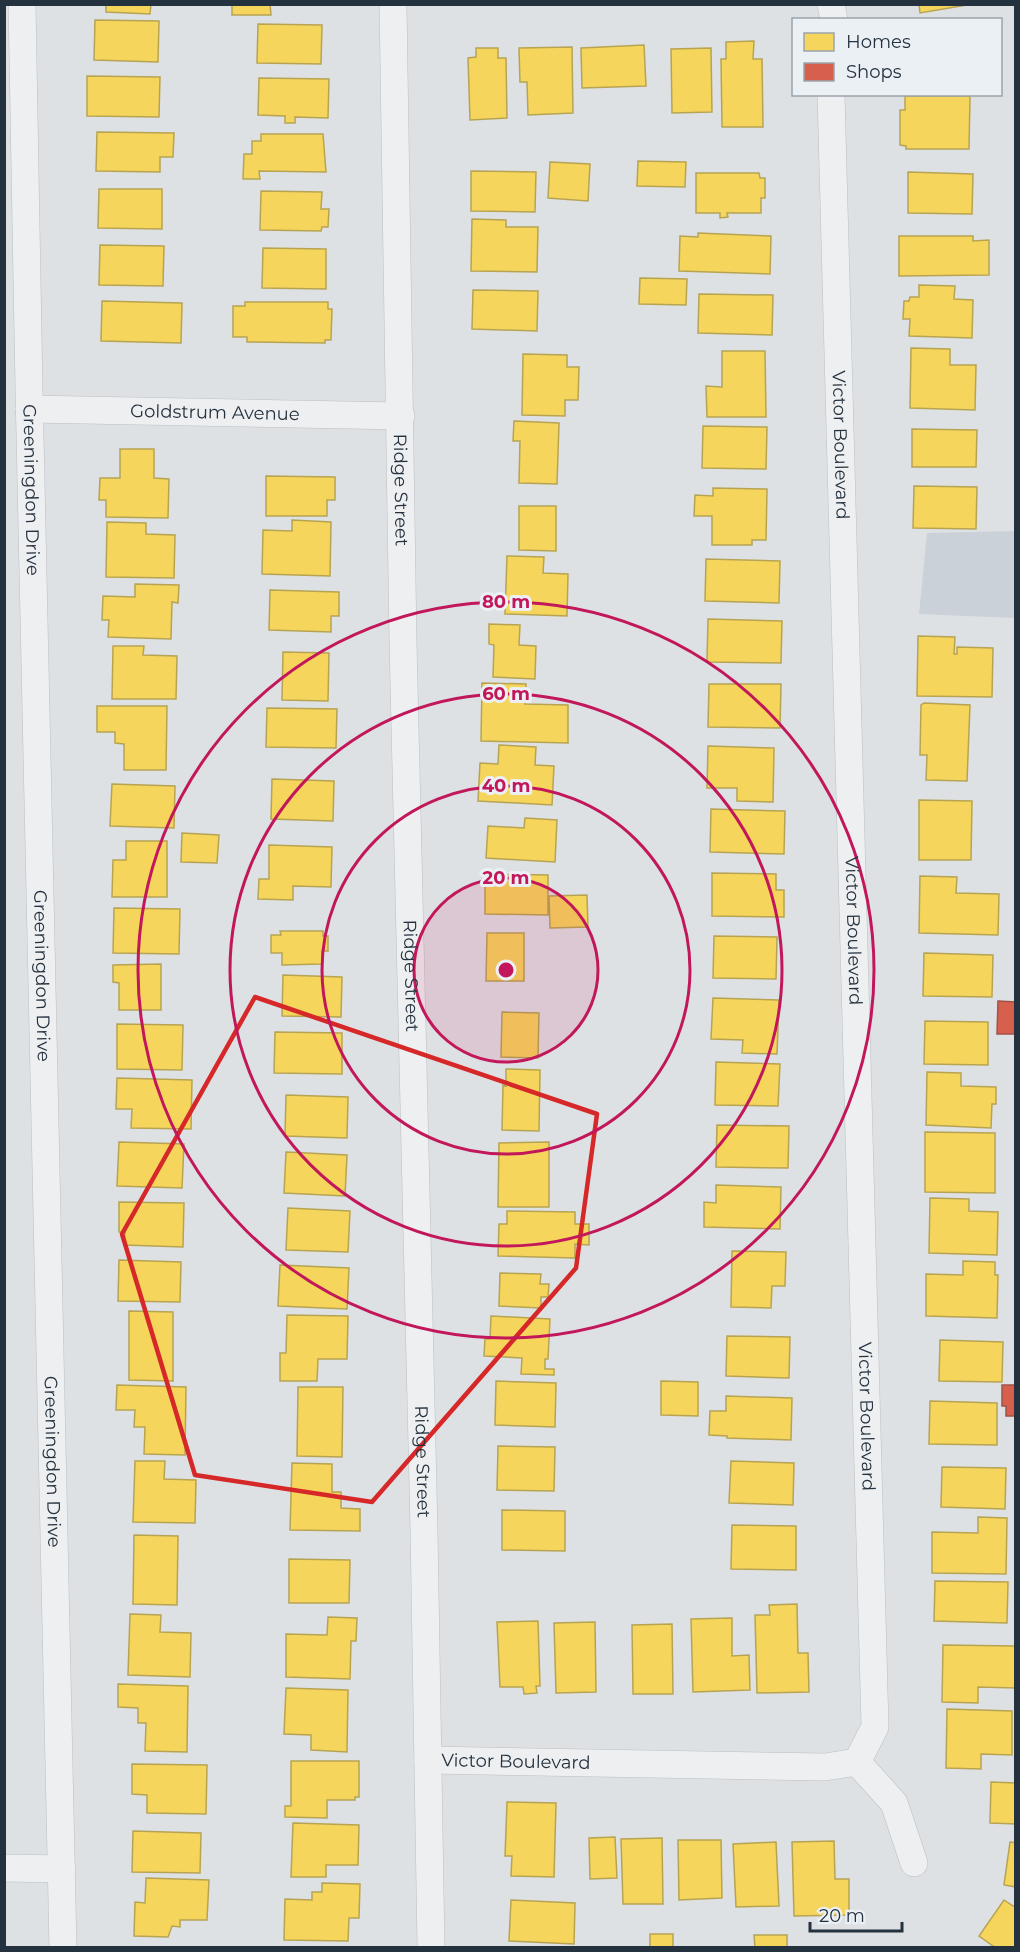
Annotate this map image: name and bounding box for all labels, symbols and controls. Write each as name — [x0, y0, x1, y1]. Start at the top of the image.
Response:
legend — [792, 18, 1002, 96]
text: Homes — [846, 31, 911, 53]
text: Shops — [846, 61, 902, 83]
street label: Victor Boulevard — [827, 370, 853, 520]
street label: Goldstrum Avenue — [130, 400, 300, 425]
street label: Greeningdon Drive — [18, 404, 44, 576]
street label: Ridge Street — [389, 434, 412, 546]
text: 80 m — [482, 591, 530, 613]
text: 60 m — [482, 683, 530, 705]
text: 40 m — [482, 775, 530, 797]
street label: Victor Boulevard — [841, 856, 867, 1006]
text: 20 m — [483, 867, 529, 889]
street label: Greeningdon Drive — [29, 890, 55, 1062]
street label: Ridge Street — [399, 919, 423, 1032]
centre of rings — [496, 960, 516, 980]
street label: Victor Boulevard — [854, 1342, 880, 1491]
street label: Greeningdon Drive — [40, 1376, 65, 1548]
street label: Ridge Street — [410, 1405, 435, 1518]
street label: Victor Boulevard — [441, 1749, 591, 1774]
scale bar — [810, 1895, 902, 1933]
text: 20 m — [819, 1905, 865, 1927]

